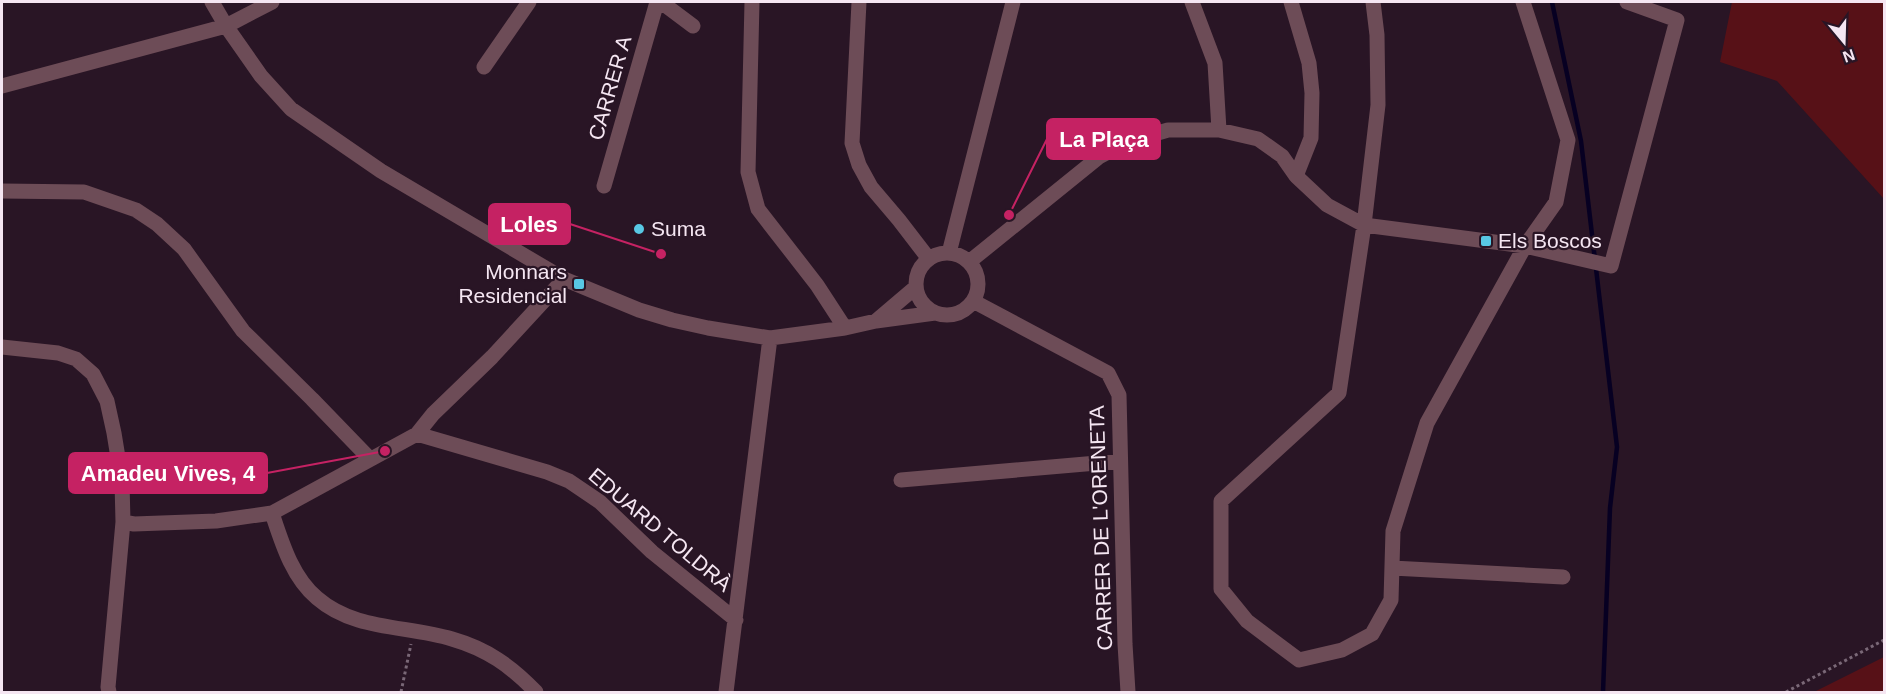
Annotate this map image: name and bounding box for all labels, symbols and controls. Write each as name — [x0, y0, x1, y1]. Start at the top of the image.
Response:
north arrow — [1814, 12, 1874, 72]
street label: CARRER A — [584, 33, 635, 143]
text: N — [1840, 46, 1857, 66]
callout: La Plaça — [1047, 119, 1160, 159]
text: La Plaça — [1059, 127, 1149, 152]
callout: Loles — [489, 204, 570, 244]
text: Loles — [500, 212, 558, 237]
place label: Suma — [651, 217, 706, 240]
marker: Suma — [632, 222, 646, 236]
place label: Els Boscos — [1498, 229, 1602, 252]
marker: Els Boscos — [1479, 234, 1493, 248]
place label: Monnars Residencial — [458, 260, 567, 307]
marker: Monnars Residencial — [572, 277, 586, 291]
street label: CARRER DE L'ORENETA — [1085, 405, 1116, 651]
callout: Amadeu Vives, 4 — [69, 453, 267, 493]
text: Amadeu Vives, 4 — [81, 461, 256, 486]
street label: EDUARD TOLDRÀ — [584, 463, 736, 596]

